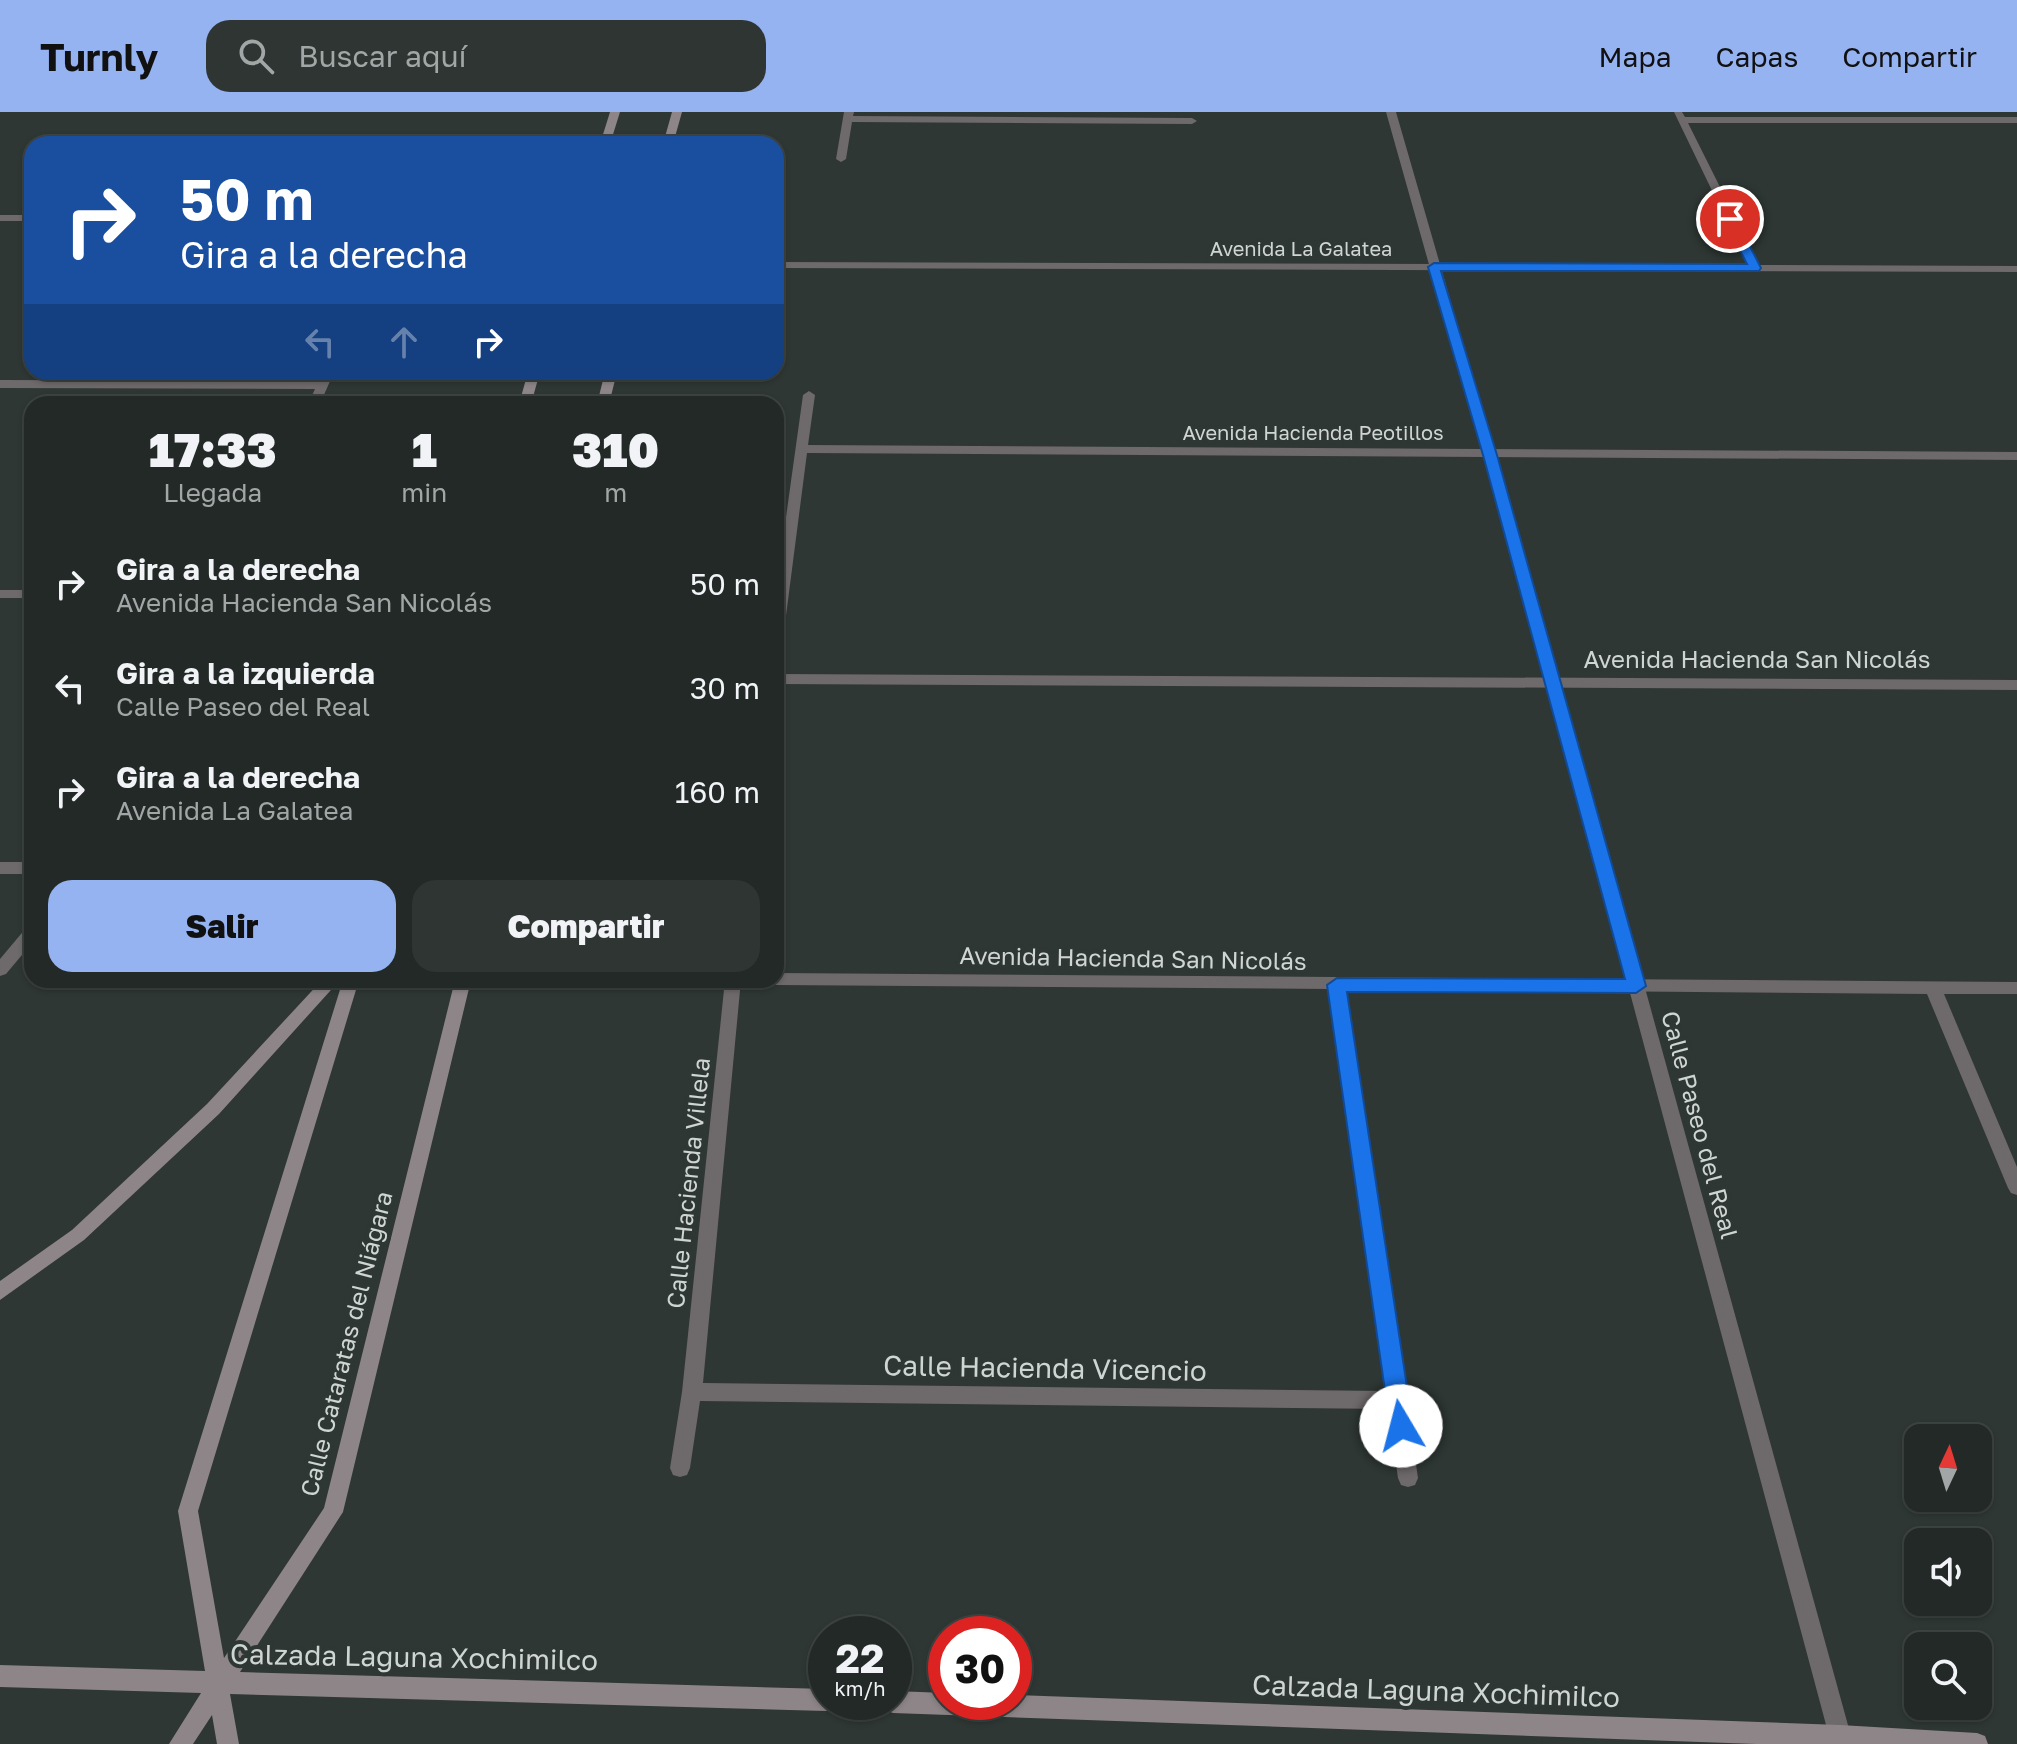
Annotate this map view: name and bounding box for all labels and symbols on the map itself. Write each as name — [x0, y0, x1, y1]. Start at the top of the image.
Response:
pin — [1696, 185, 1764, 253]
street label: Avenida La Galatea — [1210, 236, 1392, 260]
street label: Avenida Hacienda Peotillos — [1182, 420, 1444, 444]
street label: Avenida Hacienda San Nicolás — [1583, 644, 1931, 673]
street label: Avenida Hacienda San Nicolás — [959, 940, 1307, 975]
street label: Calle Paseo del Real — [1656, 1008, 1745, 1242]
street label: Calle Hacienda Villela — [660, 1056, 715, 1310]
street label: Calle Cataratas del Niágara — [294, 1188, 398, 1499]
street label: Calle Hacienda Vicencio — [883, 1348, 1207, 1387]
position arrow — [1359, 1384, 1443, 1468]
north arrow — [1904, 1424, 1992, 1512]
speed limit sign: 30 — [928, 1616, 1032, 1720]
street label: Calzada Laguna Xochimilco — [230, 1637, 598, 1676]
street label: Calzada Laguna Xochimilco — [1251, 1668, 1621, 1713]

